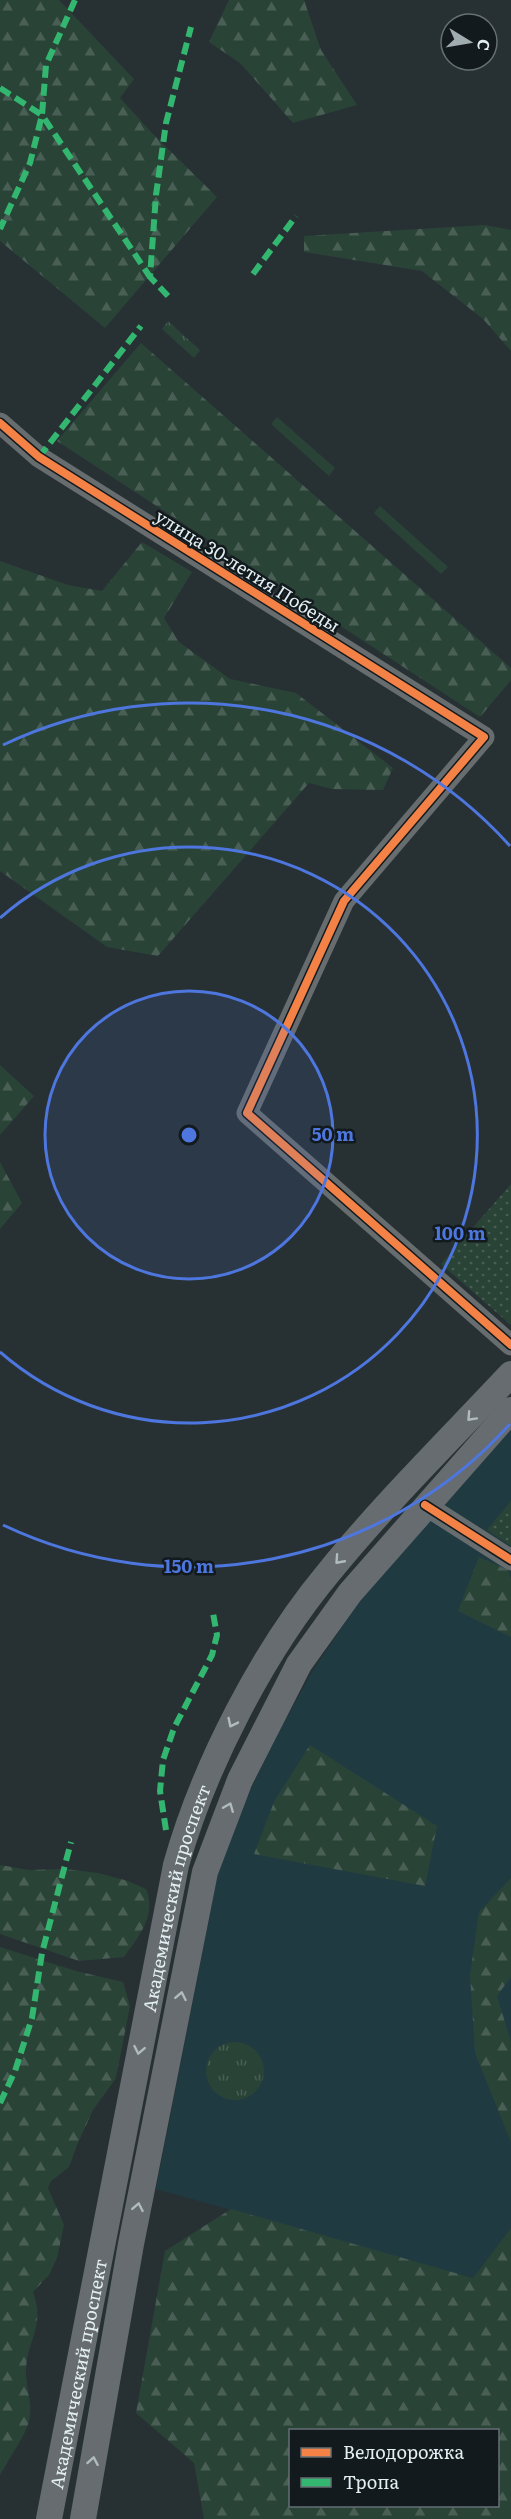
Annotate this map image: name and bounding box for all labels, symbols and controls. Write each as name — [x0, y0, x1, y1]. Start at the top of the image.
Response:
north arrow — [439, 12, 499, 72]
text: С — [472, 37, 498, 53]
street label: улица 30-летия Победы — [150, 502, 346, 638]
text: 50 m — [312, 1120, 354, 1147]
centre of rings — [179, 1125, 199, 1145]
text: 100 m — [434, 1219, 486, 1246]
one-way arrow — [467, 1410, 478, 1420]
text: 150 m — [164, 1552, 214, 1579]
one-way arrow — [335, 1553, 346, 1564]
one-way arrow — [228, 1717, 240, 1728]
street label: Академический проспект — [134, 1780, 216, 2014]
one-way arrow — [222, 1803, 234, 1814]
one-way arrow — [173, 1991, 186, 2001]
one-way arrow — [133, 2045, 146, 2055]
one-way arrow — [131, 2203, 144, 2213]
street label: Академический проспект — [42, 2256, 113, 2491]
legend — [289, 2429, 499, 2507]
text: Велодорожка — [343, 2438, 465, 2465]
one-way arrow — [86, 2457, 99, 2467]
text: Тропа — [343, 2468, 399, 2495]

